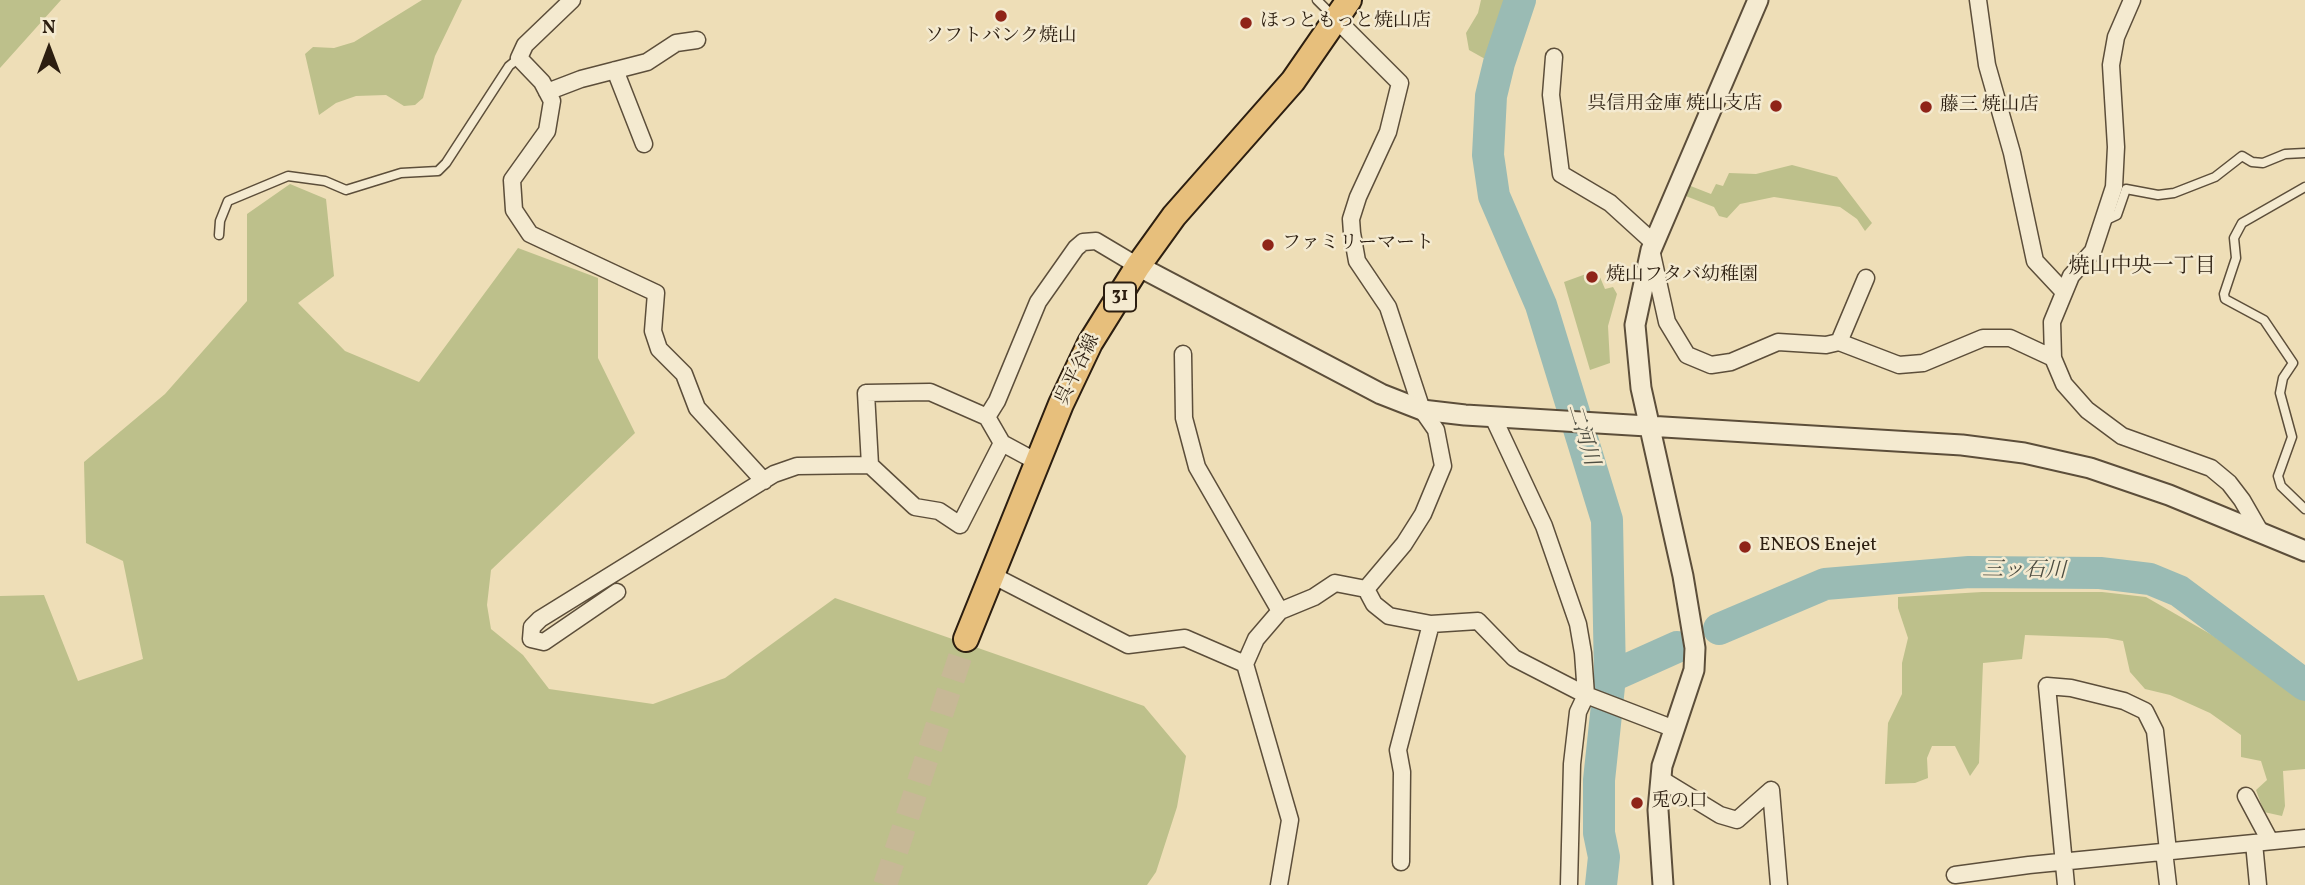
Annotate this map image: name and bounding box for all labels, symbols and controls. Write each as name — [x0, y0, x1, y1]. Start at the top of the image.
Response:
marker: ソフトバンク焼山 — [993, 8, 1009, 24]
place label: ほっともっと焼山店 — [1260, 12, 1431, 34]
north arrow — [14, 14, 84, 84]
text: N — [42, 15, 56, 41]
marker: ほっともっと焼山店 — [1238, 15, 1254, 31]
place label: ソフトバンク焼山 — [925, 27, 1077, 49]
place label: 呉信用金庫 焼山支店 — [1587, 95, 1762, 117]
place label: 藤三 焼山店 — [1940, 96, 2039, 118]
marker: 呉信用金庫 焼山支店 — [1768, 98, 1784, 114]
marker: 藤三 焼山店 — [1918, 99, 1934, 115]
place label: ファミリーマート — [1282, 234, 1434, 256]
marker: ファミリーマート — [1260, 237, 1276, 253]
district label: 焼山中央一丁目 — [2069, 255, 2215, 281]
place label: 焼山フタバ幼稚園 — [1606, 266, 1758, 288]
marker: 焼山フタバ幼稚園 — [1584, 269, 1600, 285]
road number: 31 — [1104, 282, 1136, 312]
street label: 呉平谷線 — [1052, 331, 1106, 409]
water label: 二河川 — [1560, 401, 1602, 469]
place label: ENEOS Enejet — [1759, 536, 1877, 558]
marker: ENEOS Enejet — [1737, 539, 1753, 555]
water label: 三ッ石川 — [1982, 559, 2066, 585]
place label: 兎の口 — [1651, 792, 1708, 814]
marker: 兎の口 — [1629, 795, 1645, 811]

